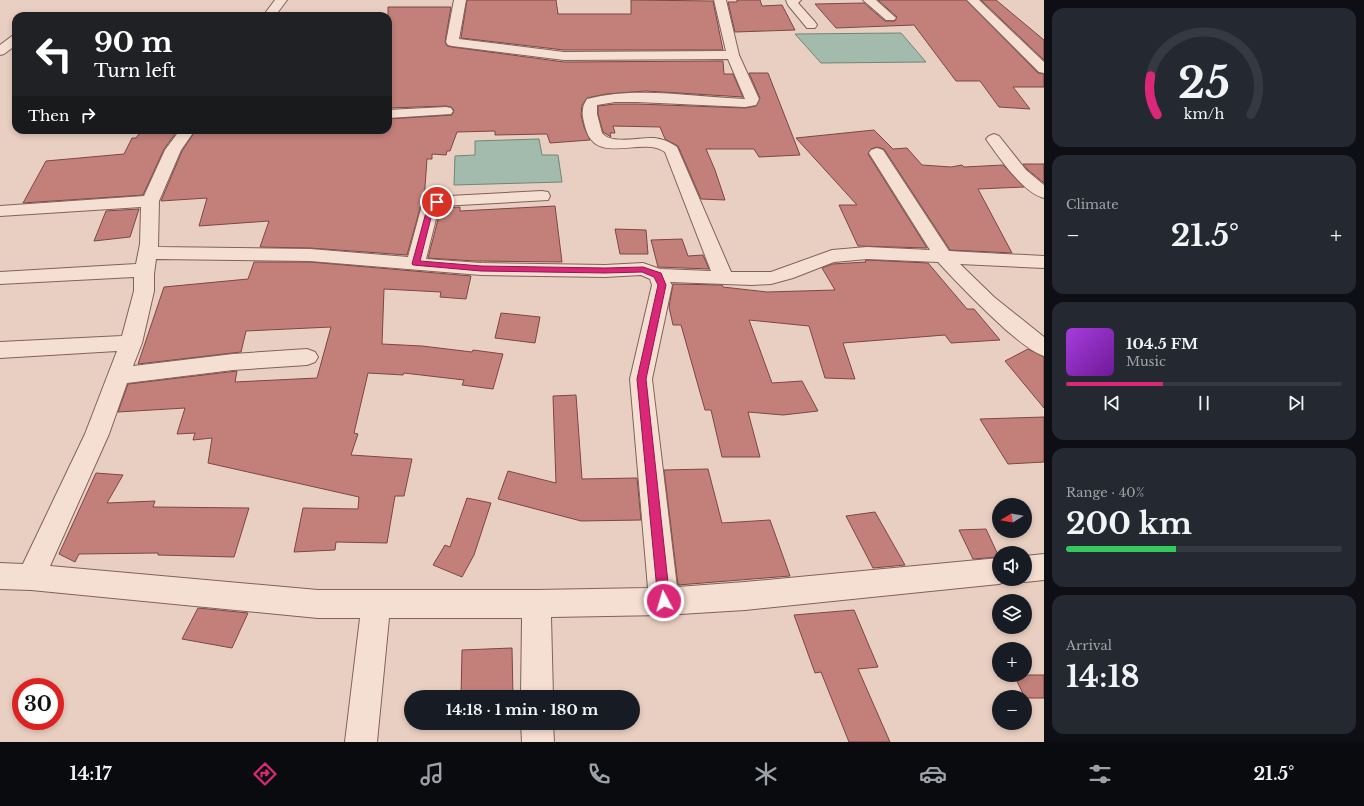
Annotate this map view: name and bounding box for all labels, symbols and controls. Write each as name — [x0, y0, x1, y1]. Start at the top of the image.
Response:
text: 90 m — [94, 25, 172, 60]
icon: left — [28, 28, 80, 80]
text: 25 — [1178, 58, 1230, 109]
text: Turn left — [94, 60, 176, 82]
icon: right — [77, 104, 99, 126]
text: km/h — [1184, 105, 1224, 123]
text: Then — [28, 106, 69, 125]
pin — [420, 185, 454, 219]
icon: arrive — [426, 191, 448, 213]
text: Climate — [1066, 196, 1119, 213]
text: 21.5° — [1171, 217, 1239, 254]
text: − — [1066, 222, 1080, 249]
text: + — [1330, 222, 1342, 249]
text: 104.5 FM — [1126, 334, 1198, 353]
text: Music — [1126, 353, 1166, 370]
icon: previous — [1101, 392, 1123, 414]
icon: pause — [1193, 392, 1215, 414]
icon: next — [1285, 392, 1307, 414]
text: Range · 40% — [1066, 484, 1144, 501]
north arrow — [992, 498, 1032, 538]
map controls — [992, 498, 1032, 730]
text: 200 km — [1066, 505, 1192, 542]
button: sound — [992, 546, 1032, 586]
position arrow — [643, 580, 685, 622]
button: layers — [992, 594, 1032, 634]
text: Arrival — [1066, 637, 1112, 654]
button: + — [992, 642, 1032, 682]
text: 14:18 — [1066, 658, 1140, 695]
speed limit sign: 30 — [12, 678, 64, 730]
button: − — [992, 690, 1032, 730]
text: 14:18 · 1 min · 180 m — [446, 700, 598, 719]
icon: directions — [251, 760, 279, 788]
icon: music — [418, 760, 446, 788]
icon: phone — [585, 760, 613, 788]
icon: climate — [752, 760, 780, 788]
icon: car — [919, 760, 947, 788]
icon: filters — [1086, 760, 1114, 788]
text: 14:17 — [70, 763, 112, 785]
text: 21.5° — [1253, 763, 1294, 785]

